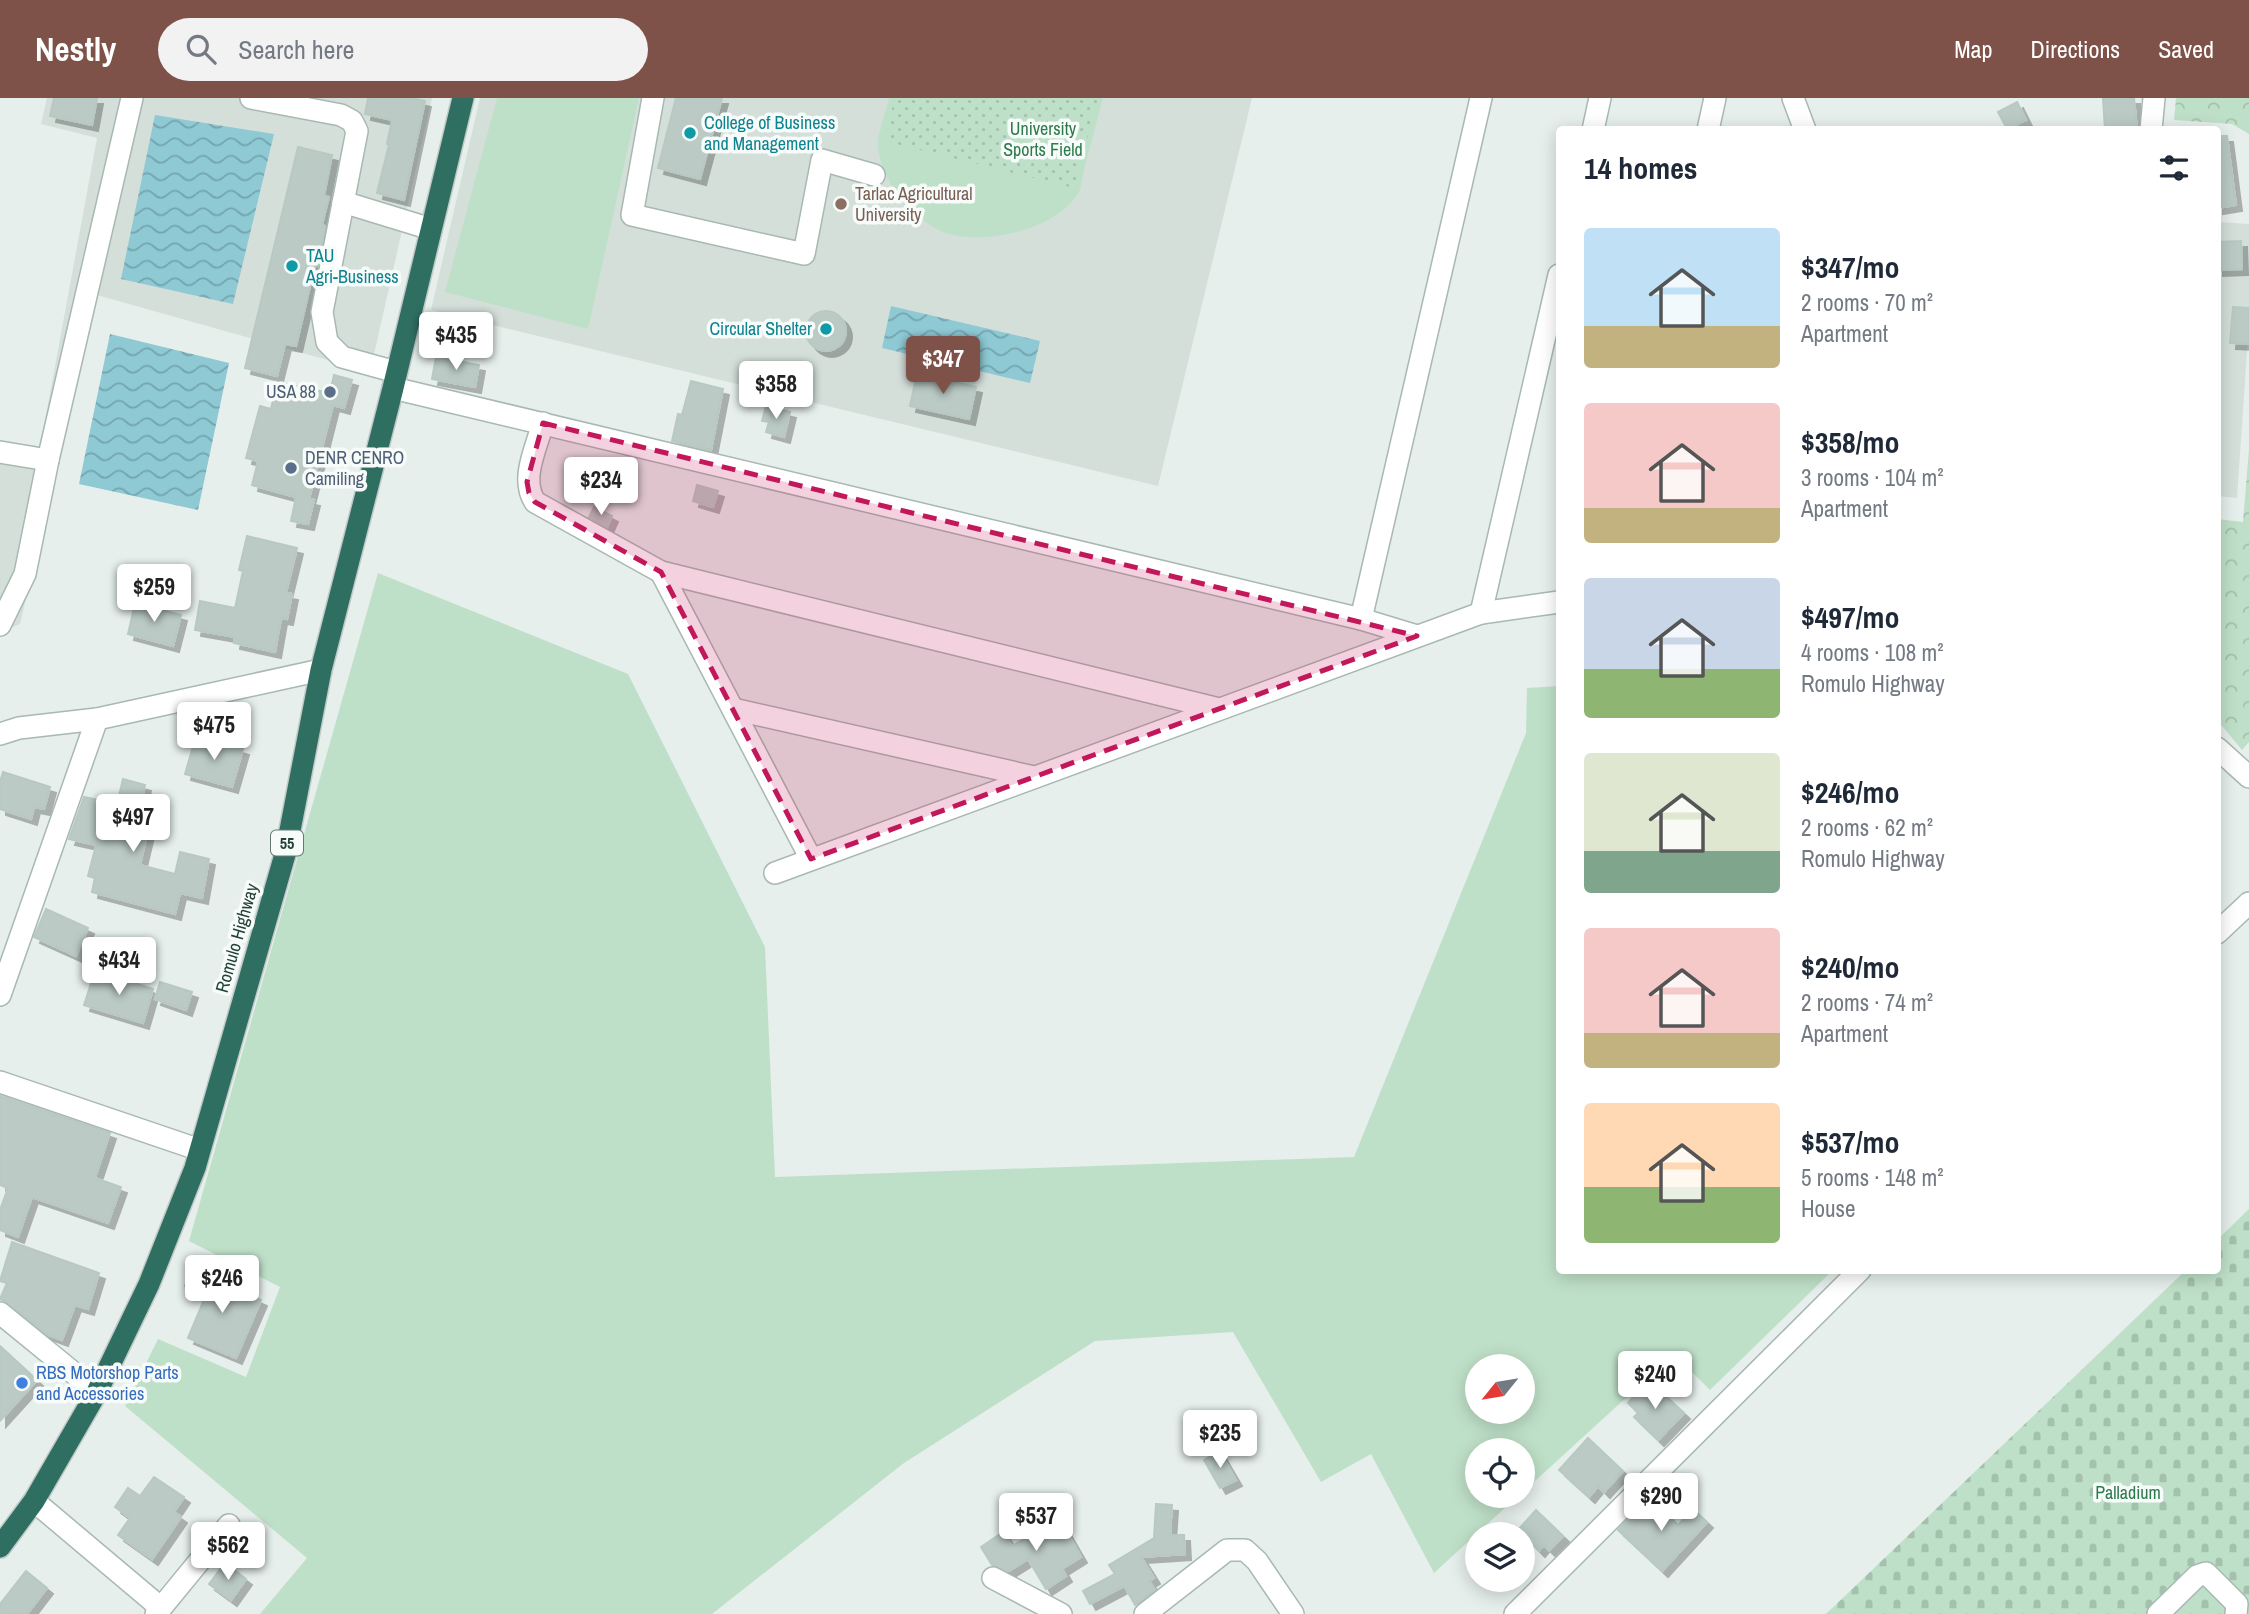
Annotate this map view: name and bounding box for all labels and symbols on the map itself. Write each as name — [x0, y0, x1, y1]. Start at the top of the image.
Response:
place label: College of Business and Management — [704, 110, 835, 156]
park label: University Sports Field — [1003, 116, 1083, 162]
marker: College of Business and Management — [682, 125, 698, 141]
place label: Tarlac Agricultural University — [855, 181, 973, 227]
marker: Tarlac Agricultural University — [833, 196, 849, 212]
place label: TAU Agri-Business — [305, 243, 399, 289]
marker: TAU Agri-Business — [284, 258, 300, 274]
pin: $435 — [415, 313, 497, 372]
place label: Circular Shelter — [709, 316, 812, 341]
marker: Circular Shelter — [818, 321, 834, 337]
pin: $347 — [902, 336, 984, 396]
pin: $358 — [735, 362, 817, 421]
place label: USA 88 — [266, 379, 316, 404]
marker: USA 88 — [322, 384, 338, 400]
place label: DENR CENRO Camiling — [305, 445, 404, 491]
pin: $234 — [560, 458, 642, 517]
marker: DENR CENRO Camiling — [283, 460, 299, 476]
pin: $259 — [113, 564, 195, 624]
pin: $475 — [173, 702, 255, 762]
pin: $497 — [92, 794, 174, 854]
road number: 55 — [271, 830, 303, 856]
street label: Romulo Highway — [209, 880, 264, 995]
pin: $434 — [78, 937, 160, 997]
pin: $246 — [181, 1256, 263, 1315]
pin: $240 — [1614, 1352, 1696, 1411]
north arrow — [1465, 1354, 1535, 1424]
place label: RBS Motorshop Parts and Accessories — [36, 1360, 179, 1406]
marker: RBS Motorshop Parts and Accessories — [14, 1375, 30, 1391]
pin: $235 — [1179, 1410, 1261, 1470]
pin: $290 — [1620, 1474, 1702, 1533]
park label: Palladium — [2095, 1480, 2161, 1505]
pin: $537 — [995, 1494, 1077, 1553]
pin: $562 — [187, 1522, 269, 1582]

